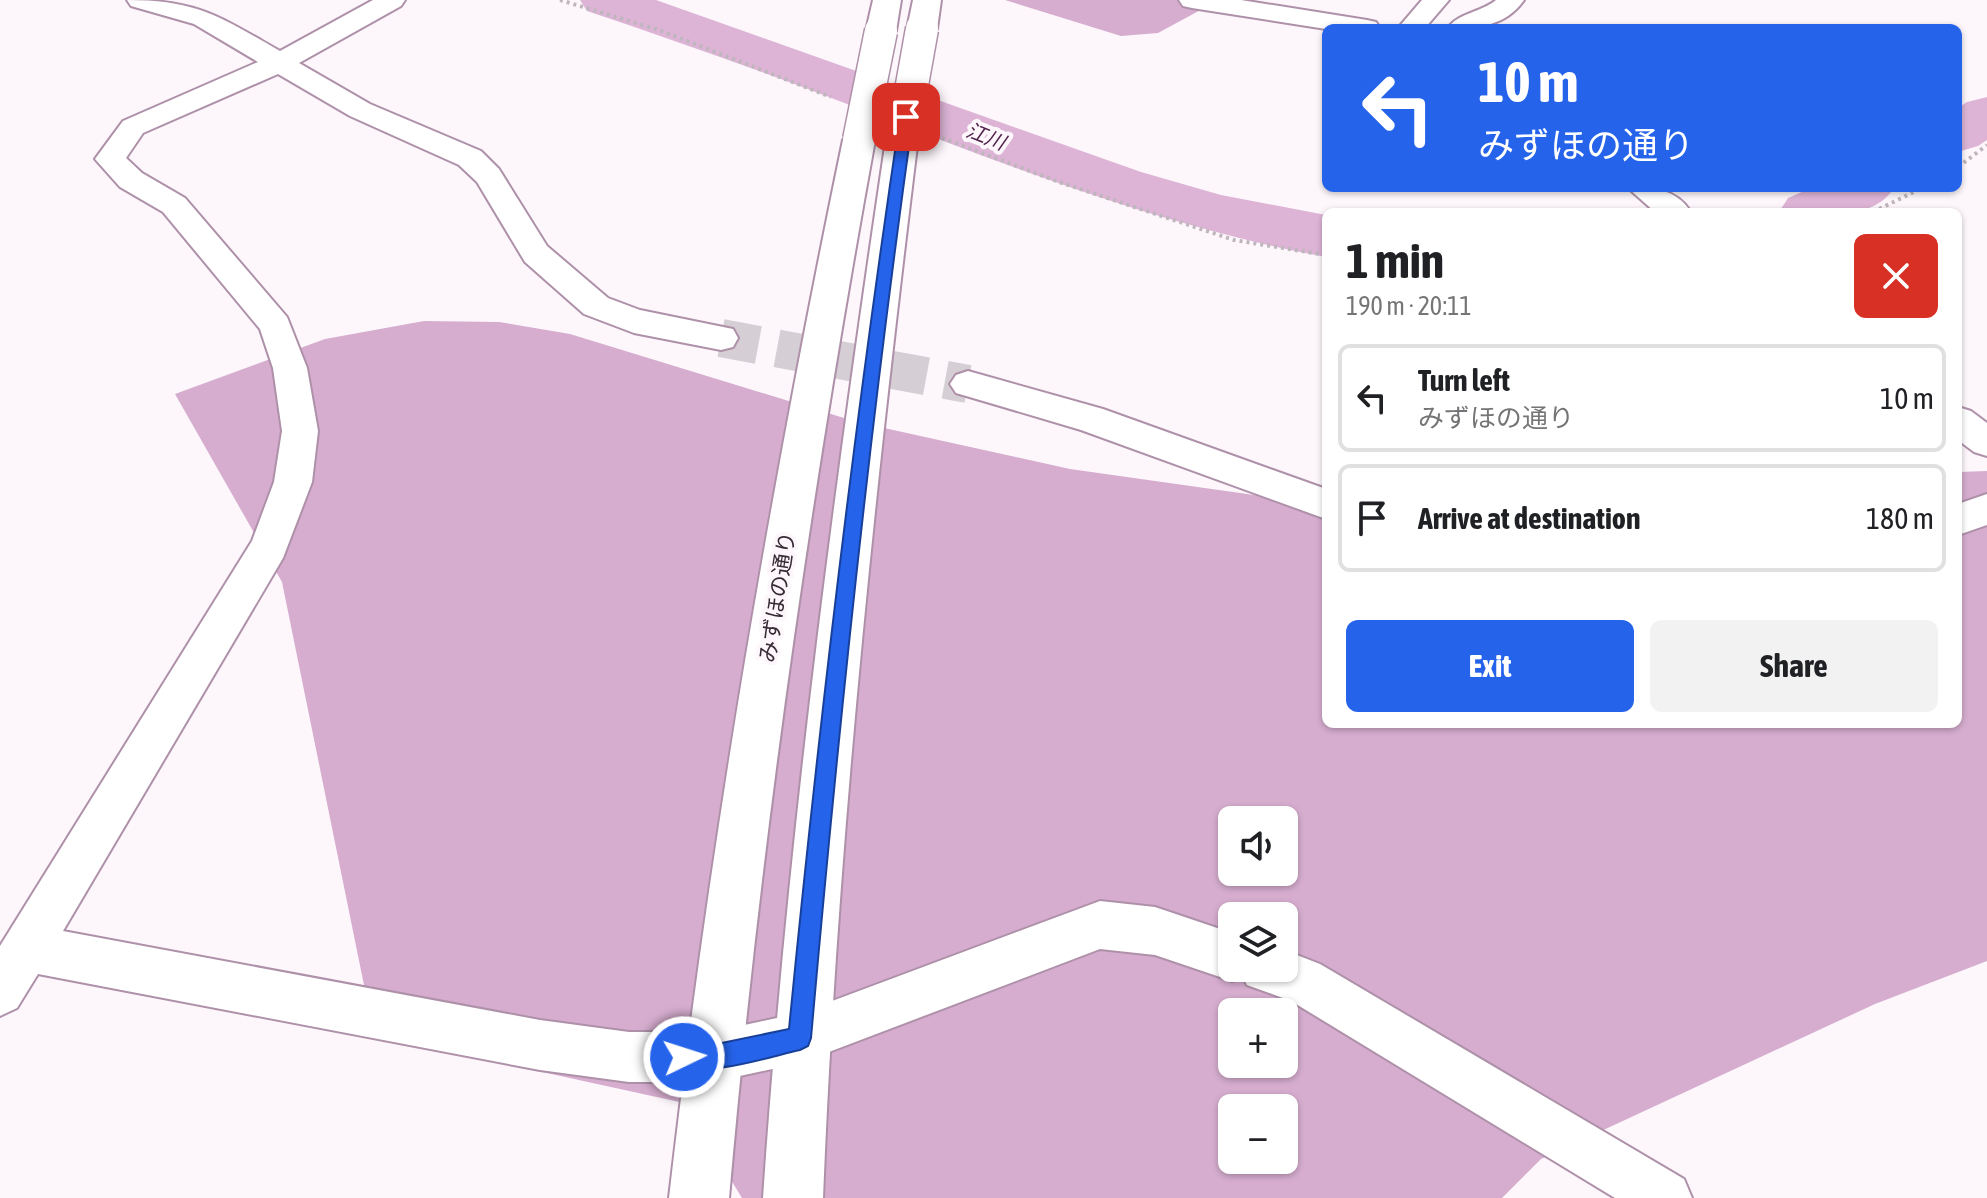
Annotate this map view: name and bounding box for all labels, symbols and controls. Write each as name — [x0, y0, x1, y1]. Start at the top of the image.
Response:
text: 10 m — [1478, 50, 1579, 114]
icon: left — [1346, 56, 1450, 160]
pin — [872, 83, 940, 151]
icon: arrive — [884, 95, 928, 139]
water label: 江川 — [963, 118, 1011, 155]
text: みずほの通り — [1478, 124, 1694, 166]
text: 1 min — [1346, 233, 1444, 288]
button: close — [1854, 234, 1938, 318]
text: 190 m · 20:11 — [1346, 291, 1472, 321]
text: Turn left — [1418, 363, 1510, 397]
icon: left — [1350, 376, 1394, 420]
text: 10 m — [1880, 381, 1934, 415]
text: みずほの通り — [1418, 403, 1574, 433]
icon: arrive — [1350, 496, 1394, 540]
text: Arrive at destination — [1418, 501, 1640, 535]
text: 180 m — [1866, 501, 1934, 535]
street label: みずほの通り — [754, 530, 800, 664]
button: Exit — [1346, 620, 1634, 712]
button: Share — [1650, 620, 1938, 712]
map controls — [1218, 806, 1298, 1174]
button: sound — [1218, 806, 1298, 886]
button: layers — [1218, 902, 1298, 982]
button: + — [1218, 998, 1298, 1078]
position arrow — [642, 1015, 726, 1099]
button: − — [1218, 1094, 1298, 1174]

